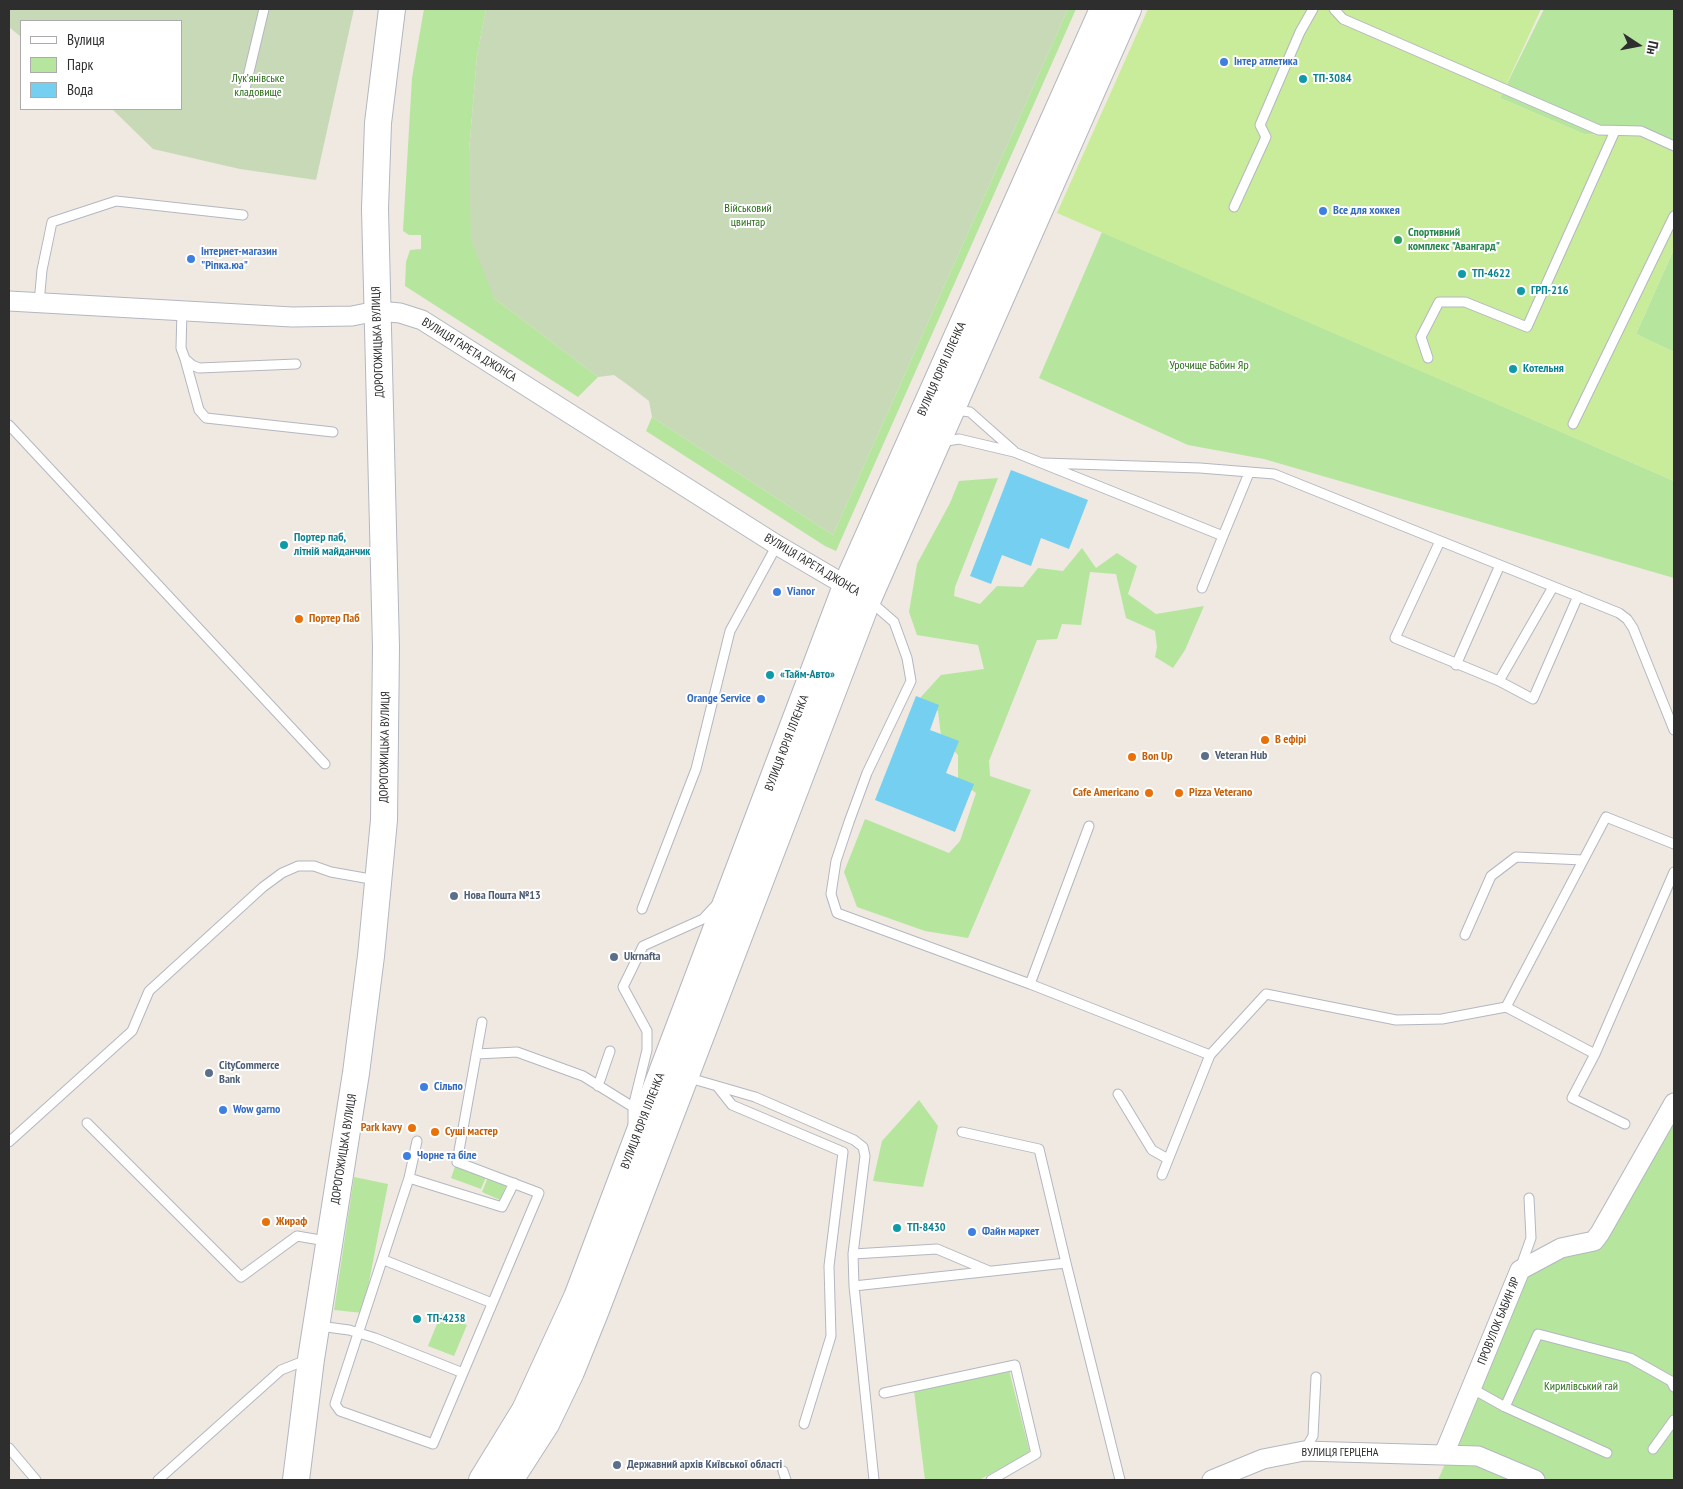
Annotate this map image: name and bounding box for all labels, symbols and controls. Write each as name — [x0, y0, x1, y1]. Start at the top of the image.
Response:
legend — [20, 20, 182, 110]
north arrow — [1613, 20, 1663, 70]
text: Вулиця — [67, 30, 105, 49]
text: Пн — [1643, 39, 1663, 56]
text: Парк — [67, 55, 93, 74]
place label: Інтер атлетика — [1234, 55, 1298, 69]
marker: Інтер атлетика — [1218, 56, 1230, 68]
park label: Лукʼянівське кладовище — [232, 72, 284, 100]
place label: ТП-3084 — [1313, 72, 1351, 86]
marker: ТП-3084 — [1297, 73, 1309, 85]
text: Вода — [67, 80, 93, 99]
park label: Військовий цвинтар — [724, 202, 772, 230]
place label: Все для хоккея — [1333, 204, 1400, 218]
marker: Все для хоккея — [1317, 205, 1329, 217]
place label: Спортивний комплекс "Авангард" — [1408, 226, 1500, 254]
marker: Спортивний комплекс "Авангард" — [1392, 234, 1404, 246]
place label: Інтернет-магазин "Ріпка.юа" — [201, 245, 277, 273]
marker: Інтернет-магазин "Ріпка.юа" — [185, 253, 197, 265]
place label: ТП-4622 — [1472, 267, 1510, 281]
marker: ТП-4622 — [1456, 268, 1468, 280]
place label: ГРП-216 — [1531, 284, 1568, 298]
marker: ГРП-216 — [1515, 285, 1527, 297]
street label: ДОРОГОЖИЦЬКА ВУЛИЦЯ — [369, 286, 387, 398]
street label: ВУЛИЦЯ ҐАРЕТА ДЖОНСА — [419, 315, 519, 385]
street label: ВУЛИЦЯ ЮРІЯ ІЛЛЄНКА — [915, 320, 969, 418]
park label: Урочище Бабин Яр — [1169, 359, 1249, 373]
place label: Котельня — [1523, 362, 1564, 376]
marker: Котельня — [1507, 363, 1519, 375]
place label: Портер паб, літній майданчик — [294, 531, 370, 559]
street label: ВУЛИЦЯ ҐАРЕТА ДЖОНСА — [762, 531, 862, 599]
marker: Портер паб, літній майданчик — [278, 539, 290, 551]
place label: Vianor — [787, 585, 815, 599]
marker: Vianor — [771, 586, 783, 598]
place label: Портер Паб — [309, 612, 360, 626]
marker: Портер Паб — [293, 613, 305, 625]
place label: «Тайм-Авто» — [780, 668, 835, 682]
marker: «Тайм-Авто» — [764, 669, 776, 681]
street label: ДОРОГОЖИЦЬКА ВУЛИЦЯ — [377, 691, 393, 803]
place label: Orange Service — [687, 692, 751, 706]
marker: Orange Service — [755, 693, 767, 705]
street label: ВУЛИЦЯ ЮРІЯ ІЛЛЄНКА — [762, 693, 812, 793]
place label: В ефірі — [1275, 733, 1306, 747]
marker: В ефірі — [1259, 734, 1271, 746]
place label: Veteran Hub — [1215, 749, 1267, 763]
place label: Bon Up — [1142, 750, 1173, 764]
marker: Veteran Hub — [1199, 750, 1211, 762]
marker: Bon Up — [1126, 751, 1138, 763]
place label: Cafe Americano — [1073, 786, 1139, 800]
place label: Pizza Veterano — [1189, 786, 1252, 800]
marker: Cafe Americano — [1143, 787, 1155, 799]
marker: Pizza Veterano — [1173, 787, 1185, 799]
place label: Нова Пошта №13 — [464, 889, 541, 903]
marker: Нова Пошта №13 — [448, 890, 460, 902]
place label: Ukrnafta — [624, 950, 661, 964]
marker: Ukrnafta — [608, 951, 620, 963]
place label: CityCommerce Bank — [219, 1059, 279, 1087]
marker: CityCommerce Bank — [203, 1067, 215, 1079]
street label: ВУЛИЦЯ ЮРІЯ ІЛЛЄНКА — [618, 1071, 668, 1171]
place label: Сільпо — [434, 1080, 463, 1094]
marker: Сільпо — [418, 1081, 430, 1093]
street label: ДОРОГОЖИЦЬКА ВУЛИЦЯ — [328, 1093, 360, 1205]
place label: Wow garno — [233, 1103, 280, 1117]
marker: Wow garno — [217, 1104, 229, 1116]
place label: Park kavy — [361, 1121, 402, 1135]
marker: Park kavy — [406, 1122, 418, 1134]
place label: Суші мастер — [445, 1125, 498, 1139]
marker: Суші мастер — [429, 1126, 441, 1138]
place label: Чорне та біле — [417, 1149, 477, 1163]
marker: Чорне та біле — [401, 1150, 413, 1162]
place label: Жираф — [276, 1215, 307, 1229]
marker: Жираф — [260, 1216, 272, 1228]
place label: ТП-8430 — [907, 1221, 945, 1235]
marker: ТП-8430 — [891, 1222, 903, 1234]
place label: Файн маркет — [982, 1225, 1039, 1239]
marker: Файн маркет — [966, 1226, 978, 1238]
street label: ПРОВУЛОК БАБИН ЯР — [1475, 1275, 1523, 1367]
place label: ТП-4238 — [427, 1312, 465, 1326]
marker: ТП-4238 — [411, 1313, 423, 1325]
park label: Кирилівський гай — [1544, 1380, 1618, 1394]
street label: ВУЛИЦЯ ГЕРЦЕНА — [1302, 1446, 1378, 1460]
place label: Державний архів Київської області — [627, 1458, 782, 1472]
marker: Державний архів Київської області — [611, 1459, 623, 1471]

